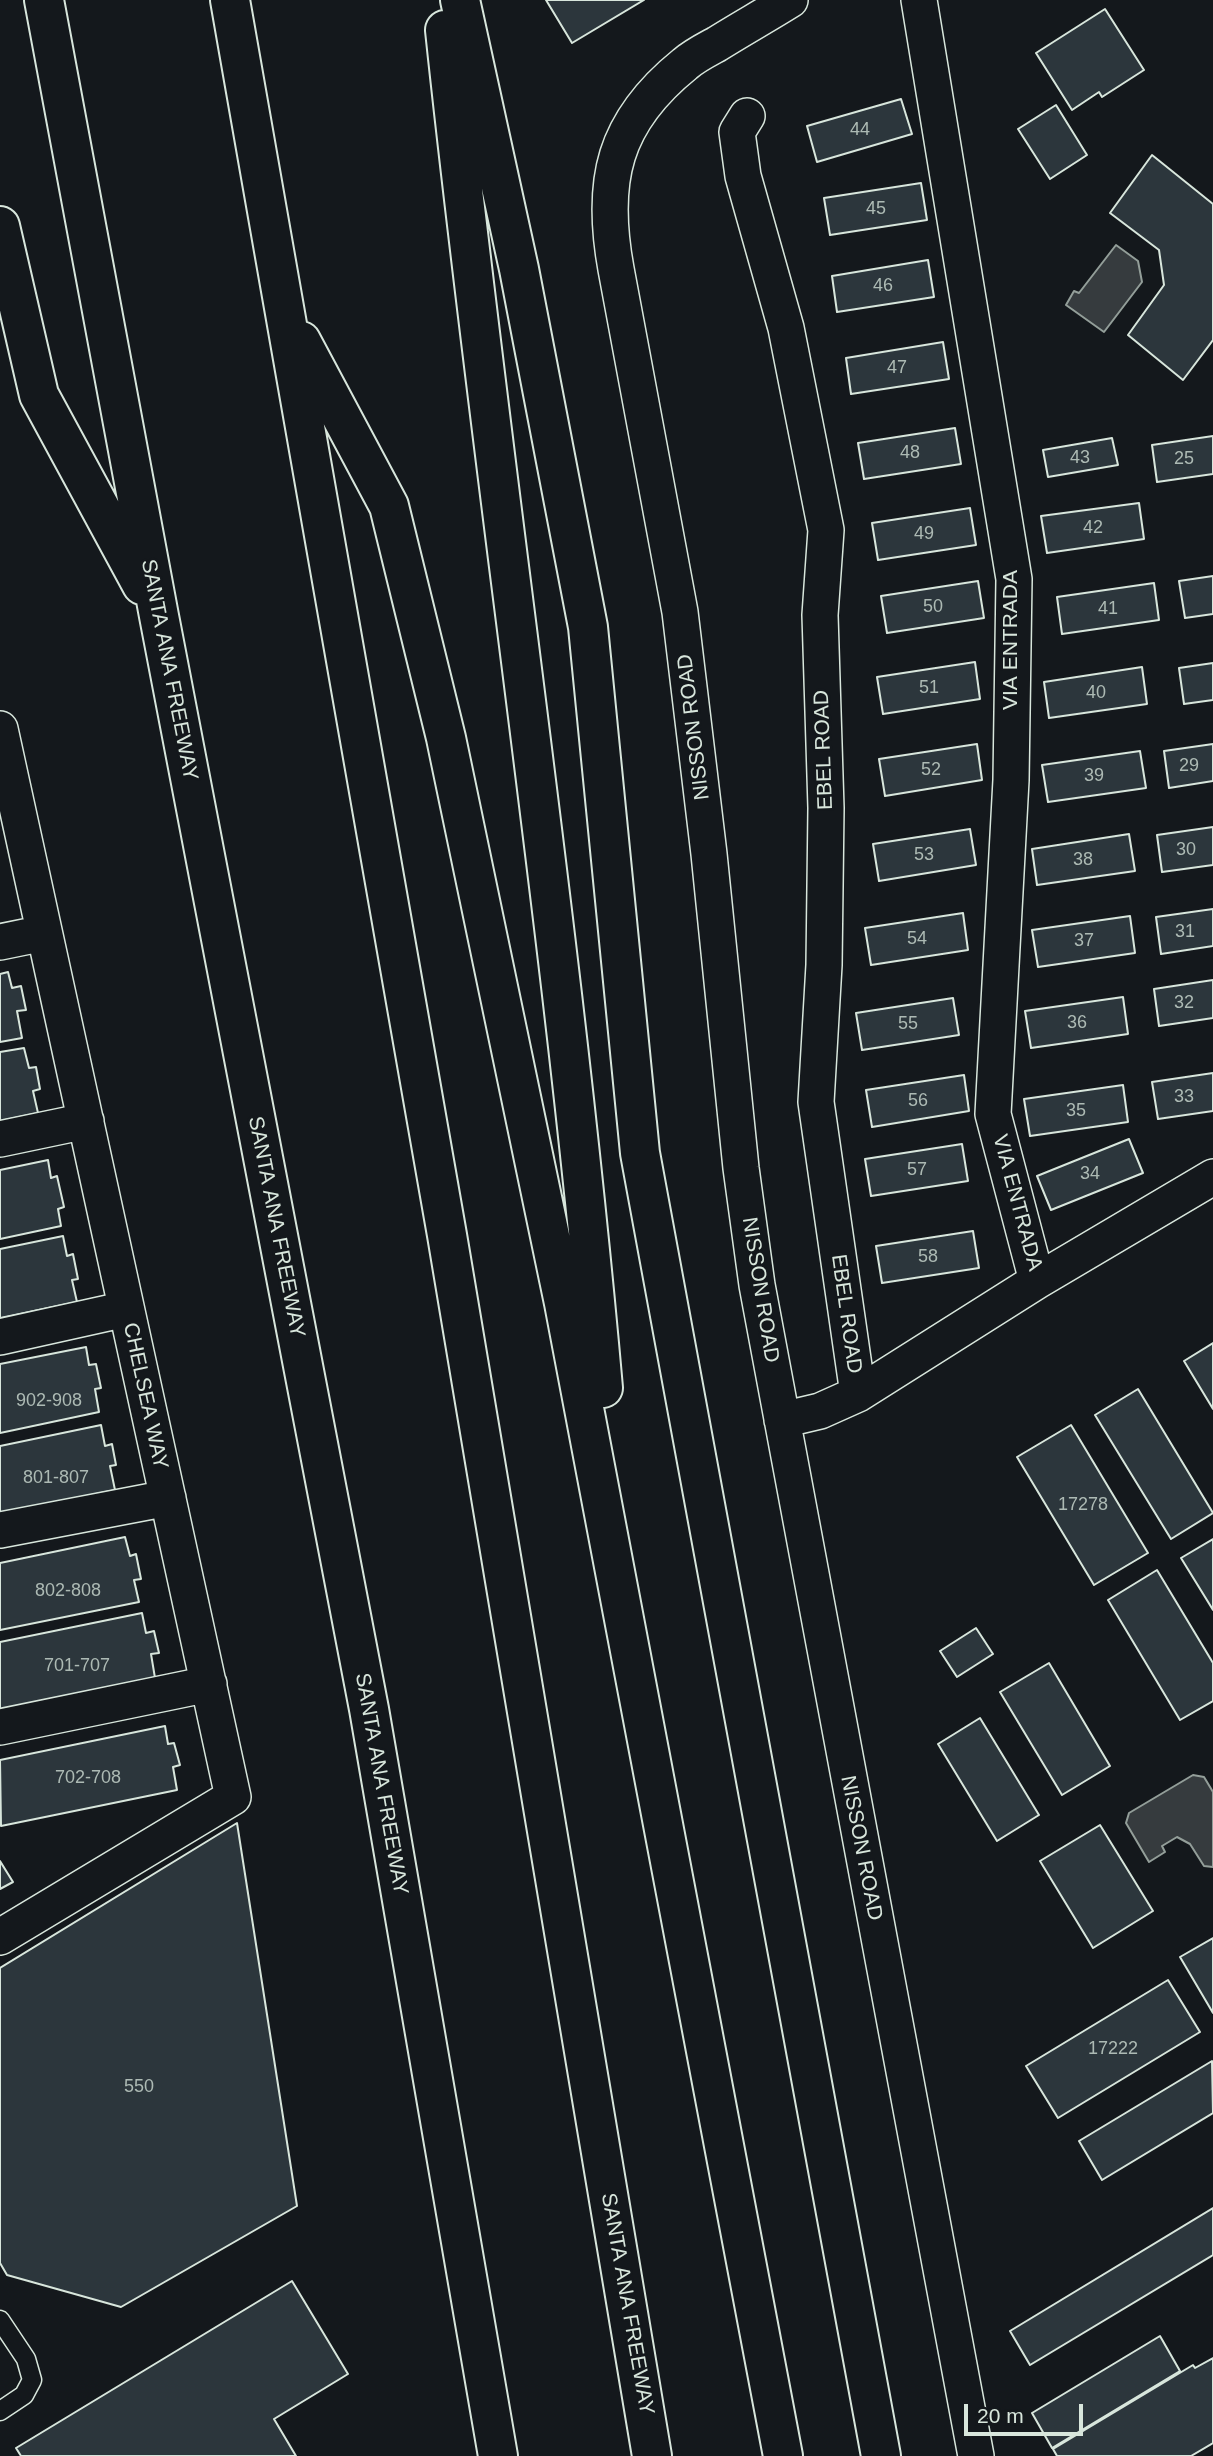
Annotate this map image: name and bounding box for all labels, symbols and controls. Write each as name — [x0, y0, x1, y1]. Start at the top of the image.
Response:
house number: 44 — [850, 119, 870, 141]
house number: 45 — [866, 198, 886, 220]
house number: 46 — [873, 275, 893, 297]
house number: 47 — [887, 357, 907, 379]
house number: 48 — [900, 442, 920, 464]
house number: 43 — [1070, 447, 1090, 469]
house number: 25 — [1174, 448, 1194, 470]
house number: 42 — [1083, 517, 1103, 539]
house number: 49 — [914, 523, 934, 545]
street label: SANTA ANA FREEWAY — [135, 557, 203, 783]
street label: VIA ENTRADA — [998, 570, 1024, 710]
house number: 50 — [923, 596, 943, 618]
house number: 41 — [1098, 598, 1118, 620]
street label: NISSON ROAD — [673, 653, 715, 801]
house number: 51 — [919, 677, 939, 699]
house number: 40 — [1086, 682, 1106, 704]
street label: EBEL ROAD — [809, 689, 839, 811]
house number: 29 — [1179, 755, 1199, 777]
house number: 52 — [921, 759, 941, 781]
house number: 39 — [1084, 765, 1104, 787]
house number: 30 — [1176, 839, 1196, 861]
house number: 53 — [914, 844, 934, 866]
house number: 38 — [1073, 849, 1093, 871]
house number: 31 — [1175, 921, 1195, 943]
house number: 54 — [907, 928, 927, 950]
house number: 37 — [1074, 930, 1094, 952]
house number: 32 — [1174, 992, 1194, 1014]
house number: 36 — [1067, 1012, 1087, 1034]
house number: 55 — [898, 1013, 918, 1035]
house number: 33 — [1174, 1086, 1194, 1108]
house number: 56 — [908, 1090, 928, 1112]
house number: 35 — [1066, 1100, 1086, 1122]
street label: SANTA ANA FREEWAY — [242, 1114, 310, 1340]
street label: VIA ENTRADA — [987, 1132, 1047, 1274]
house number: 57 — [907, 1159, 927, 1181]
house number: 34 — [1080, 1163, 1100, 1185]
street label: NISSON ROAD — [736, 1215, 784, 1365]
house number: 58 — [918, 1246, 938, 1268]
street label: EBEL ROAD — [825, 1253, 867, 1375]
street label: CHELSEA WAY — [117, 1320, 173, 1472]
house number: 902-908 — [16, 1390, 82, 1412]
house number: 801-807 — [23, 1467, 89, 1489]
house number: 17278 — [1058, 1494, 1108, 1516]
house number: 802-808 — [35, 1580, 101, 1602]
house number: 701-707 — [44, 1655, 110, 1677]
street label: SANTA ANA FREEWAY — [349, 1671, 413, 1897]
house number: 702-708 — [55, 1767, 121, 1789]
street label: NISSON ROAD — [835, 1773, 887, 1923]
house number: 17222 — [1088, 2038, 1138, 2060]
house number: 550 — [124, 2076, 154, 2098]
street label: SANTA ANA FREEWAY — [595, 2191, 659, 2417]
scale bar — [968, 2390, 1087, 2434]
text: 20 m — [977, 2404, 1024, 2427]

